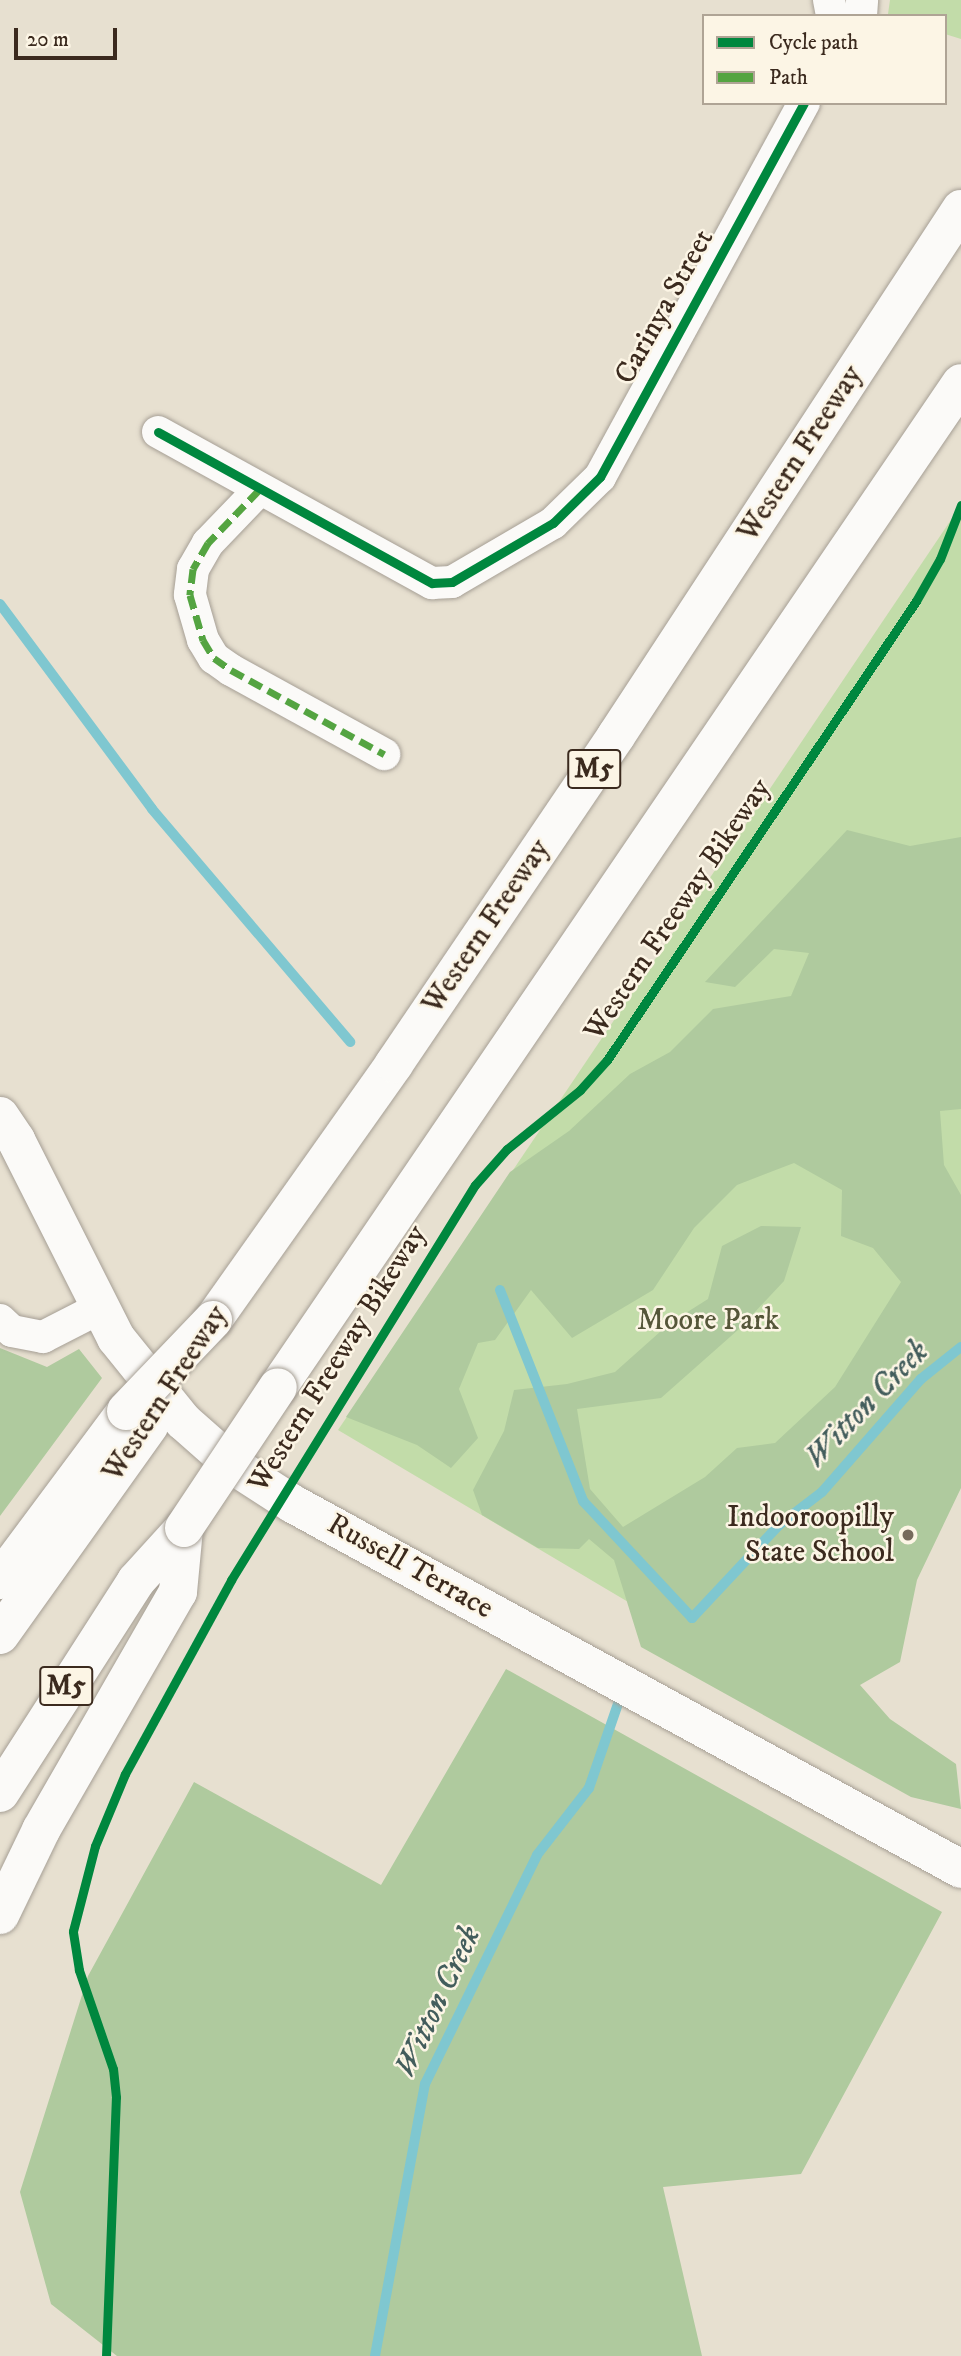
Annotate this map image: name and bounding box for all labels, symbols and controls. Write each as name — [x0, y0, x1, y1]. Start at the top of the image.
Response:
scale bar — [18, 14, 121, 58]
legend — [702, 14, 947, 105]
text: 20 m — [27, 27, 69, 53]
text: Cycle path — [769, 30, 858, 56]
text: Path — [769, 65, 808, 91]
street label: Carinya Street — [608, 223, 722, 391]
street label: Western Freeway — [731, 359, 871, 549]
road number: M5 — [566, 744, 622, 794]
street label: Western Freeway Bikeway — [577, 772, 779, 1048]
street label: Western Freeway — [415, 833, 559, 1021]
street label: Western Freeway Bikeway — [241, 1219, 435, 1499]
street label: Western Freeway — [96, 1299, 236, 1489]
park label: Moore Park — [637, 1303, 779, 1339]
water label: Witton Creek — [797, 1333, 937, 1477]
place label: Indooroopilly State School — [727, 1500, 894, 1570]
street label: Russell Terrace — [321, 1507, 499, 1627]
marker: Indooroopilly State School — [900, 1527, 916, 1543]
road number: M5 — [38, 1662, 94, 1710]
water label: Witton Creek — [386, 1920, 490, 2084]

